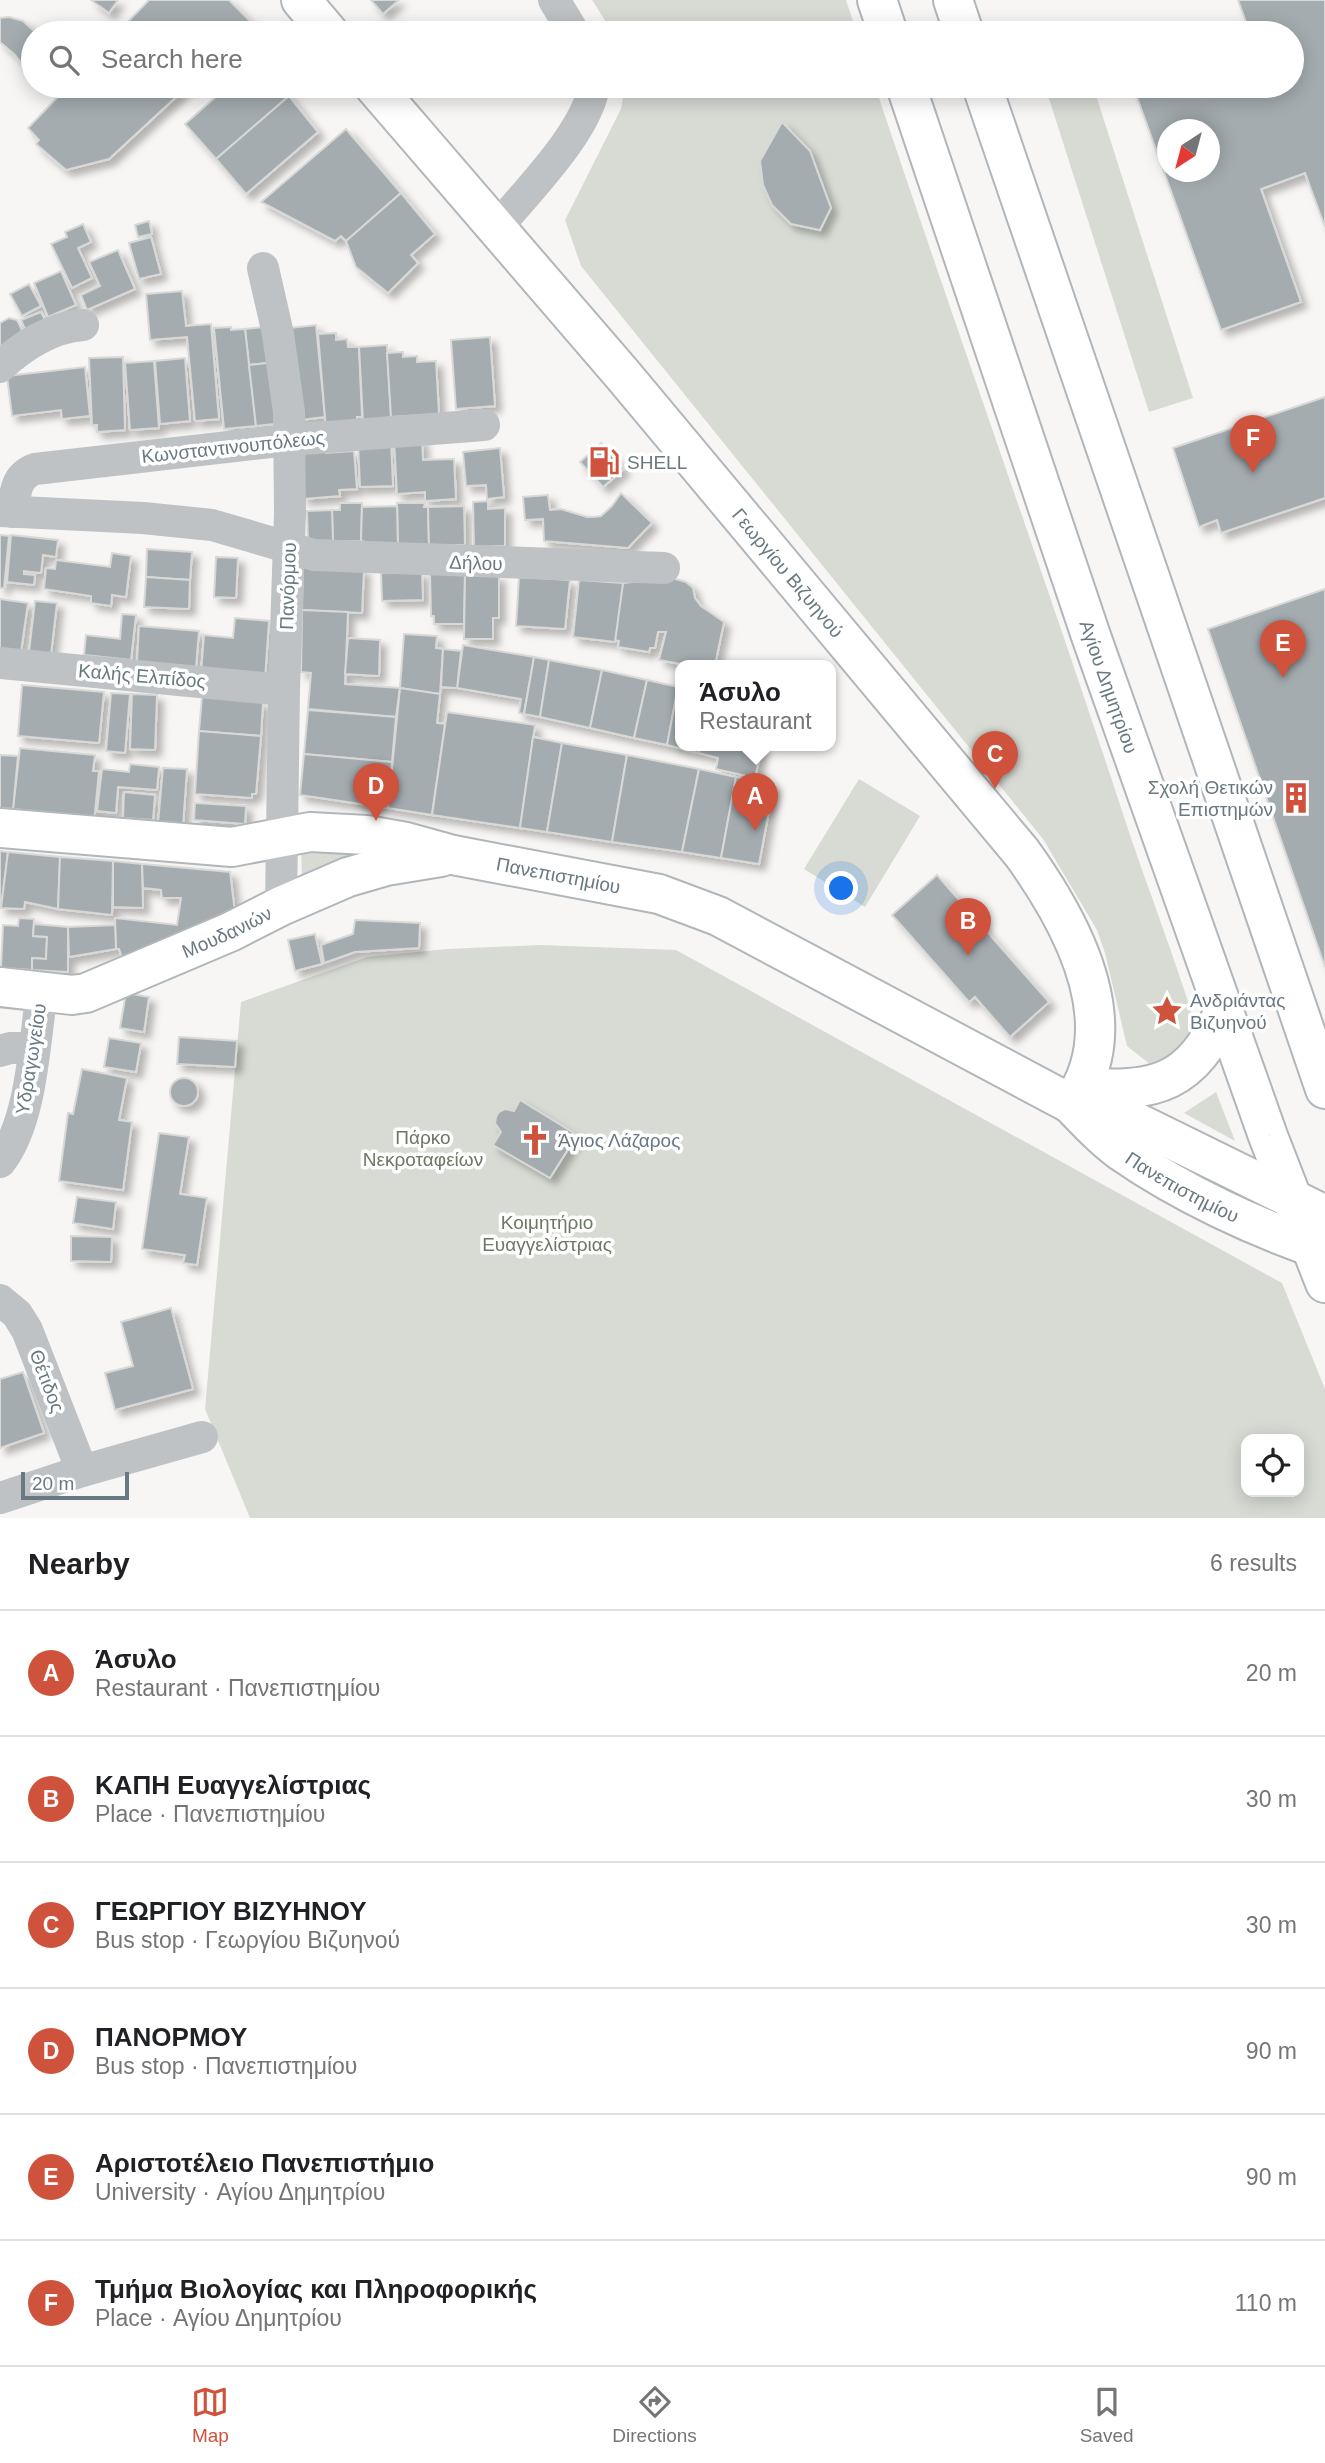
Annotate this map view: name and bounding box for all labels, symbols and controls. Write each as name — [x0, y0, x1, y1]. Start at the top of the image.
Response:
search box — [21, 21, 1304, 98]
icon: search — [45, 41, 83, 79]
text: Search here — [101, 44, 243, 74]
north arrow — [1157, 119, 1220, 182]
pin: F — [1230, 415, 1276, 473]
street label: Κωνσταντινουπόλεως — [141, 427, 325, 467]
fuel station icon: SHELL — [587, 445, 621, 479]
place label: SHELL — [627, 452, 687, 473]
street label: Γεωργίου Βιζυηνού — [728, 504, 848, 641]
street label: Πανόρμου — [276, 542, 300, 630]
street label: Δήλου — [449, 552, 503, 574]
street label: Αγίου Δημητρίου — [1076, 617, 1142, 756]
pin: E — [1260, 620, 1306, 678]
street label: Καλής Ελπίδος — [77, 660, 207, 692]
popup — [675, 660, 836, 751]
text: Άσυλο — [699, 677, 781, 707]
text: Restaurant — [699, 708, 812, 734]
pin: C — [972, 731, 1018, 789]
pin: D — [353, 763, 399, 821]
pin: A — [732, 773, 778, 831]
place label: Σχολή Θετικών Επιστημών — [1148, 777, 1273, 820]
building icon: Σχολή Θετικών Επιστημών — [1279, 781, 1313, 815]
street label: Πανεπιστημίου — [495, 853, 622, 897]
your location — [824, 871, 858, 905]
pin: B — [945, 898, 991, 956]
street label: Μουδανιών — [179, 902, 275, 962]
place label: Ανδριάντας Βιζυηνού — [1190, 990, 1285, 1033]
place icon: Ανδριάντας Βιζυηνού — [1150, 994, 1184, 1028]
street label: Υδραγωγείου — [12, 1002, 50, 1116]
church icon: Άγιος Λάζαρος — [518, 1123, 552, 1157]
park label: Πάρκο Νεκροταφείων — [363, 1127, 483, 1170]
place label: Άγιος Λάζαρος — [558, 1130, 680, 1151]
street label: Πανεπιστημίου — [1122, 1147, 1242, 1226]
park label: Κοιμητήριο Ευαγγελίστριας — [482, 1212, 612, 1255]
street label: Θέτιδος — [26, 1347, 68, 1415]
map controls — [1241, 1434, 1304, 1497]
button: locate — [1241, 1434, 1304, 1497]
scale bar — [21, 1469, 130, 1501]
text: 20 m — [32, 1473, 74, 1494]
text: Nearby — [28, 1547, 130, 1580]
text: 6 results — [1210, 1550, 1297, 1576]
text: Άσυλο — [95, 1644, 177, 1674]
text: A — [43, 1660, 59, 1686]
text: 20 m — [1246, 1660, 1297, 1686]
text: Restaurant · Πανεπιστημίου — [95, 1675, 380, 1701]
text: ΚΑΠΗ Ευαγγελίστριας — [95, 1770, 371, 1800]
text: B — [43, 1786, 59, 1812]
text: 30 m — [1246, 1786, 1297, 1812]
text: Place · Πανεπιστημίου — [95, 1801, 325, 1827]
text: ΓΕΩΡΓΙΟΥ ΒΙΖΥΗΝΟΥ — [95, 1896, 367, 1926]
text: C — [43, 1912, 59, 1938]
text: 30 m — [1246, 1912, 1297, 1938]
text: Bus stop · Γεωργίου Βιζυηνού — [95, 1927, 400, 1953]
text: ΠΑΝΟΡΜΟΥ — [95, 2022, 247, 2052]
text: D — [43, 2038, 59, 2064]
text: 90 m — [1246, 2038, 1297, 2064]
text: Bus stop · Πανεπιστημίου — [95, 2053, 357, 2079]
text: Αριστοτέλειο Πανεπιστήμιο — [95, 2148, 434, 2178]
text: E — [43, 2164, 59, 2190]
text: 90 m — [1246, 2164, 1297, 2190]
text: University · Αγίου Δημητρίου — [95, 2179, 385, 2205]
text: Τμήμα Βιολογίας και Πληροφορικής — [95, 2274, 537, 2304]
text: F — [44, 2290, 58, 2316]
text: 110 m — [1235, 2290, 1297, 2316]
text: Place · Αγίου Δημητρίου — [95, 2305, 342, 2331]
tab: Map — [191, 2383, 229, 2447]
tab: Directions — [612, 2383, 697, 2447]
tab: Saved — [1080, 2383, 1134, 2447]

